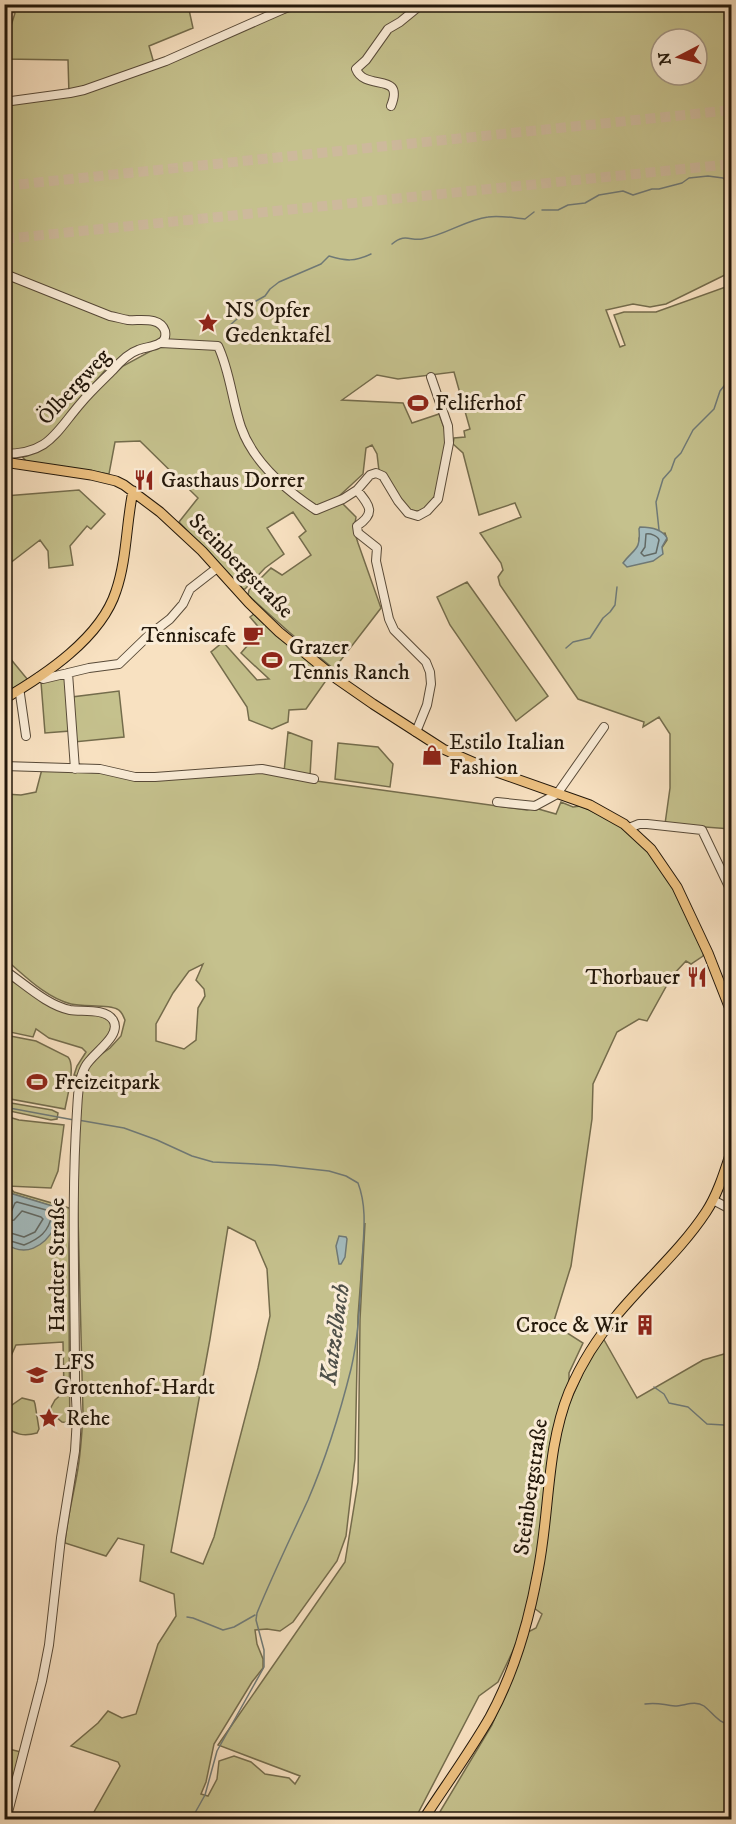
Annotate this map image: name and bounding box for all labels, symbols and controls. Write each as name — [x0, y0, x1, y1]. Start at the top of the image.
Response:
north arrow — [649, 27, 709, 87]
text: N — [654, 51, 676, 66]
place label: NS Opfer Gedenktafel — [225, 297, 331, 349]
place icon: NS Opfer Gedenktafel — [196, 311, 220, 335]
street label: Ölbergweg — [32, 343, 116, 431]
place label: Feliferhof — [435, 390, 527, 417]
sports icon: Feliferhof — [406, 391, 430, 415]
place label: Gasthaus Dorrer — [161, 467, 305, 494]
restaurant icon: Gasthaus Dorrer — [132, 468, 156, 492]
street label: Steinbergstraße — [183, 508, 299, 624]
place label: Tenniscafe — [142, 622, 236, 649]
cafe icon: Tenniscafe — [241, 623, 265, 647]
place label: Grazer Tennis Ranch — [289, 634, 410, 686]
sports icon: Grazer Tennis Ranch — [260, 648, 284, 672]
place label: Estilo Italian Fashion — [449, 729, 565, 781]
shop icon: Estilo Italian Fashion — [420, 743, 444, 767]
place label: Thorbauer — [585, 964, 681, 991]
restaurant icon: Thorbauer — [685, 965, 709, 989]
place label: Freizeitpark — [54, 1069, 160, 1096]
sports icon: Freizeitpark — [25, 1070, 49, 1094]
street label: Hardter Straße — [44, 1198, 71, 1332]
water label: Katzelbach — [313, 1282, 357, 1387]
place label: Croce & Wir — [516, 1312, 629, 1339]
building icon: Croce & Wir — [633, 1313, 657, 1337]
place label: LFS Grottenhof-Hardt — [54, 1349, 215, 1401]
school or university icon: LFS Grottenhof-Hardt — [25, 1363, 49, 1387]
place label: Rehe — [66, 1405, 110, 1432]
place icon: Rehe — [37, 1406, 61, 1430]
street label: Steinbergstraße — [508, 1417, 554, 1557]

